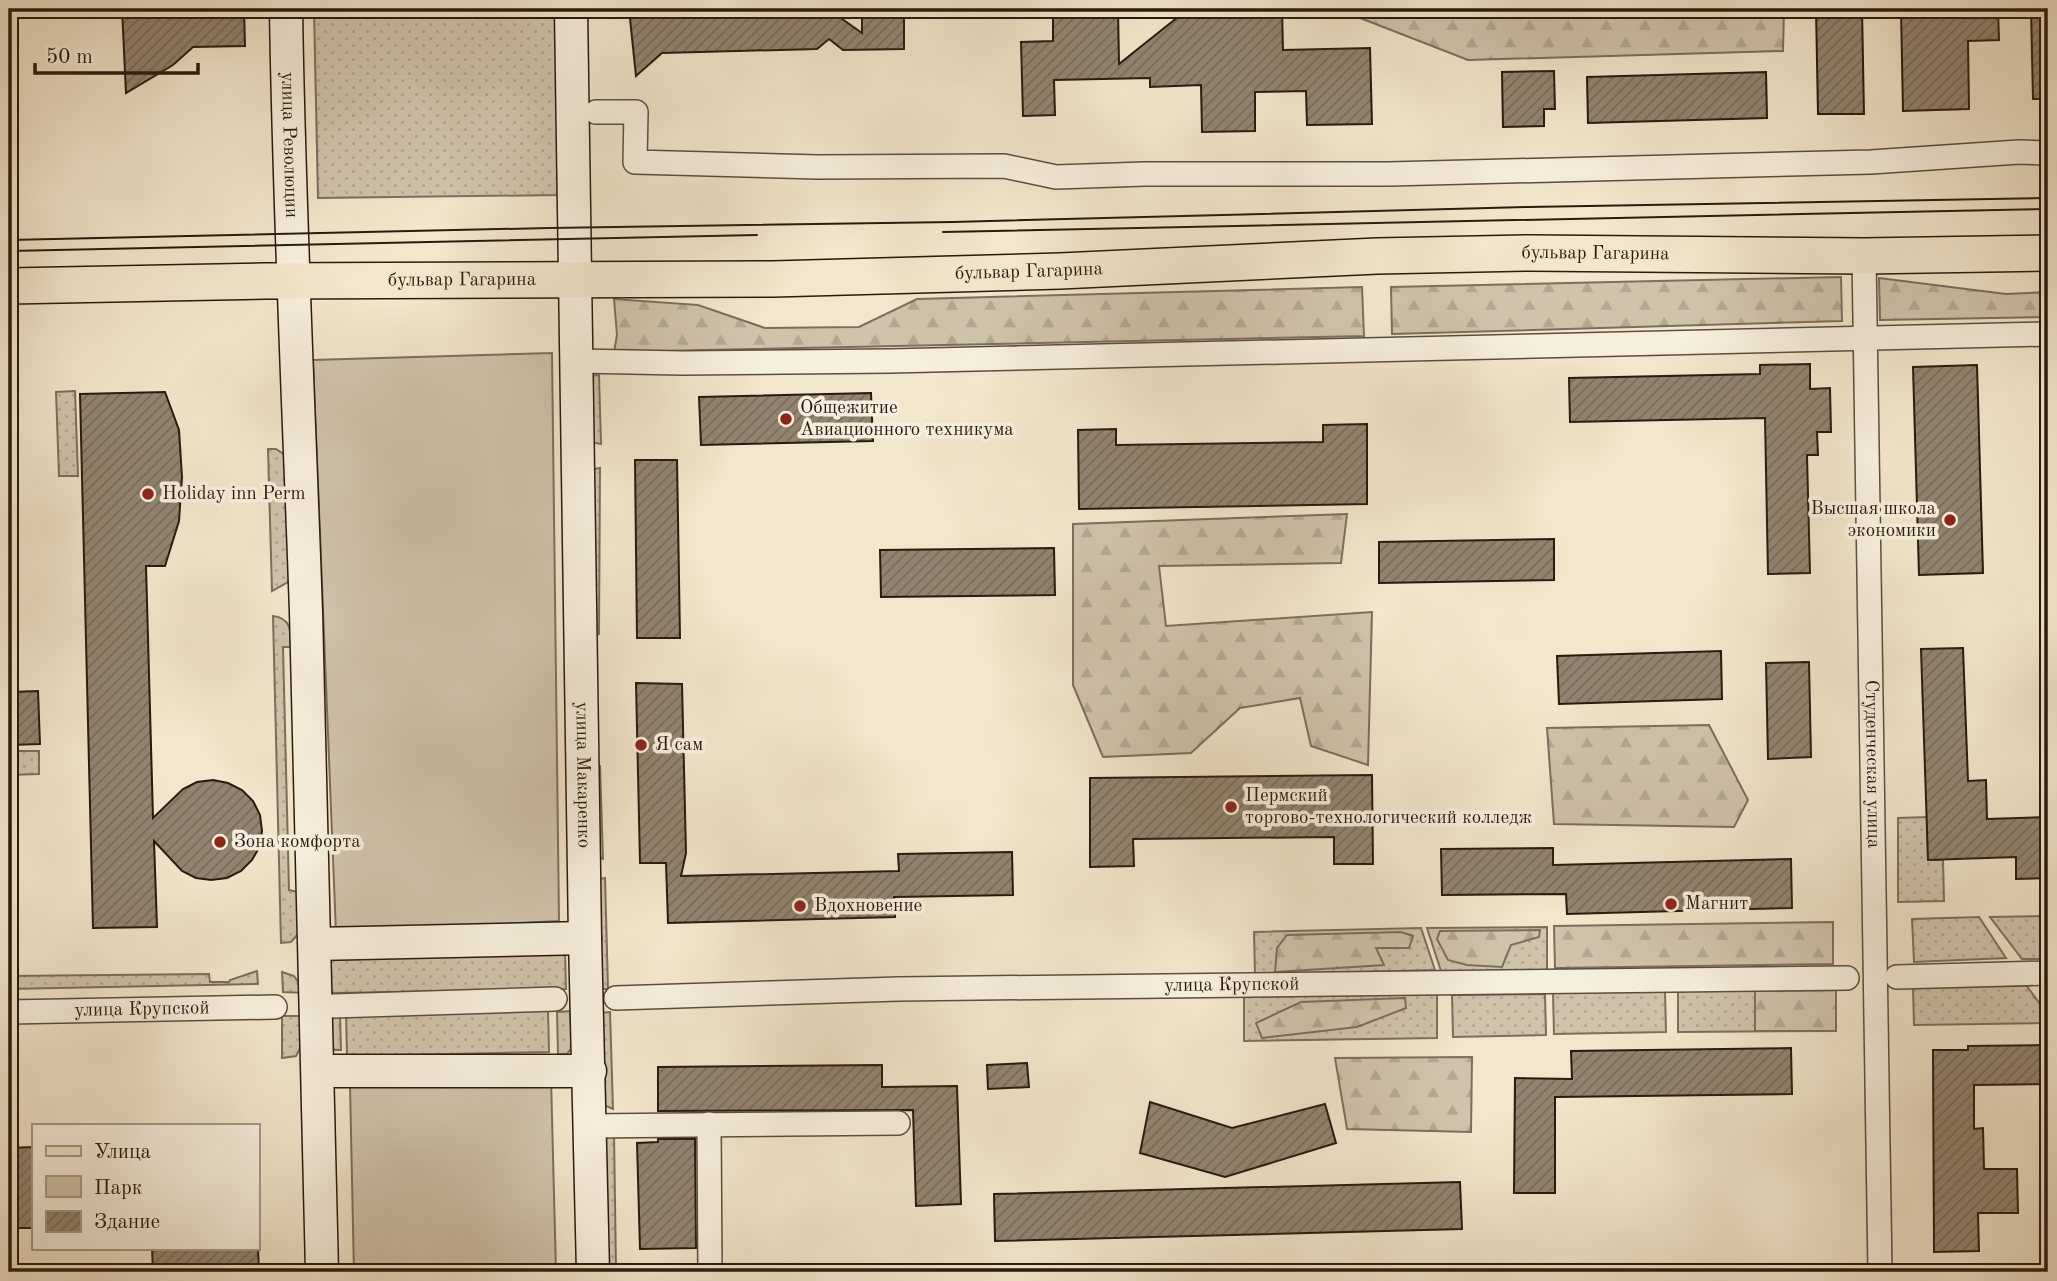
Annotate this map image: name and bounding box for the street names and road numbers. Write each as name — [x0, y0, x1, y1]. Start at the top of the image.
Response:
street label: улица Революции — [278, 72, 301, 218]
street label: бульвар Гагарина — [1521, 243, 1670, 264]
street label: бульвар Гагарина — [954, 259, 1104, 283]
street label: бульвар Гагарина — [388, 270, 537, 290]
street label: Студенческая улица — [1861, 679, 1883, 849]
street label: улица Макаренко — [572, 702, 593, 848]
street label: улица Крупской — [1164, 975, 1300, 995]
street label: улица Крупской — [74, 999, 210, 1020]

